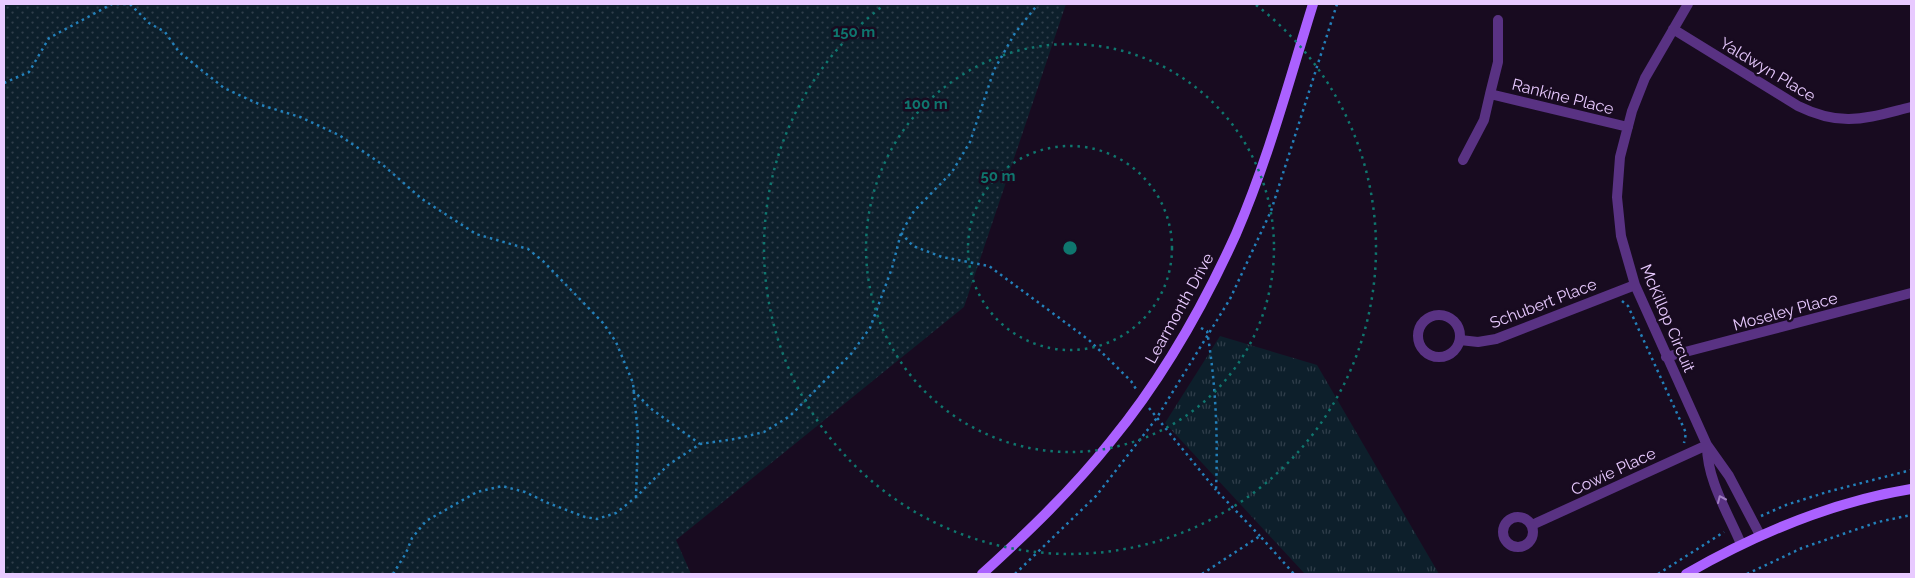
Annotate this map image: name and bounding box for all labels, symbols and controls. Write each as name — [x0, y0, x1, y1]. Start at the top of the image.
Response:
text: 150 m — [833, 23, 875, 41]
street label: Yaldwyn Place — [1716, 33, 1819, 105]
street label: Rankine Place — [1510, 75, 1616, 118]
text: 100 m — [904, 95, 948, 113]
text: 50 m — [980, 167, 1016, 185]
centre of rings — [1061, 239, 1079, 257]
street label: Learmonth Drive — [1141, 250, 1218, 367]
street label: McKillop Circuit — [1636, 261, 1699, 376]
street label: Schubert Place — [1487, 274, 1599, 333]
street label: Moseley Place — [1731, 288, 1840, 335]
street label: Cowie Place — [1568, 444, 1659, 499]
one-way arrow — [1717, 495, 1728, 504]

